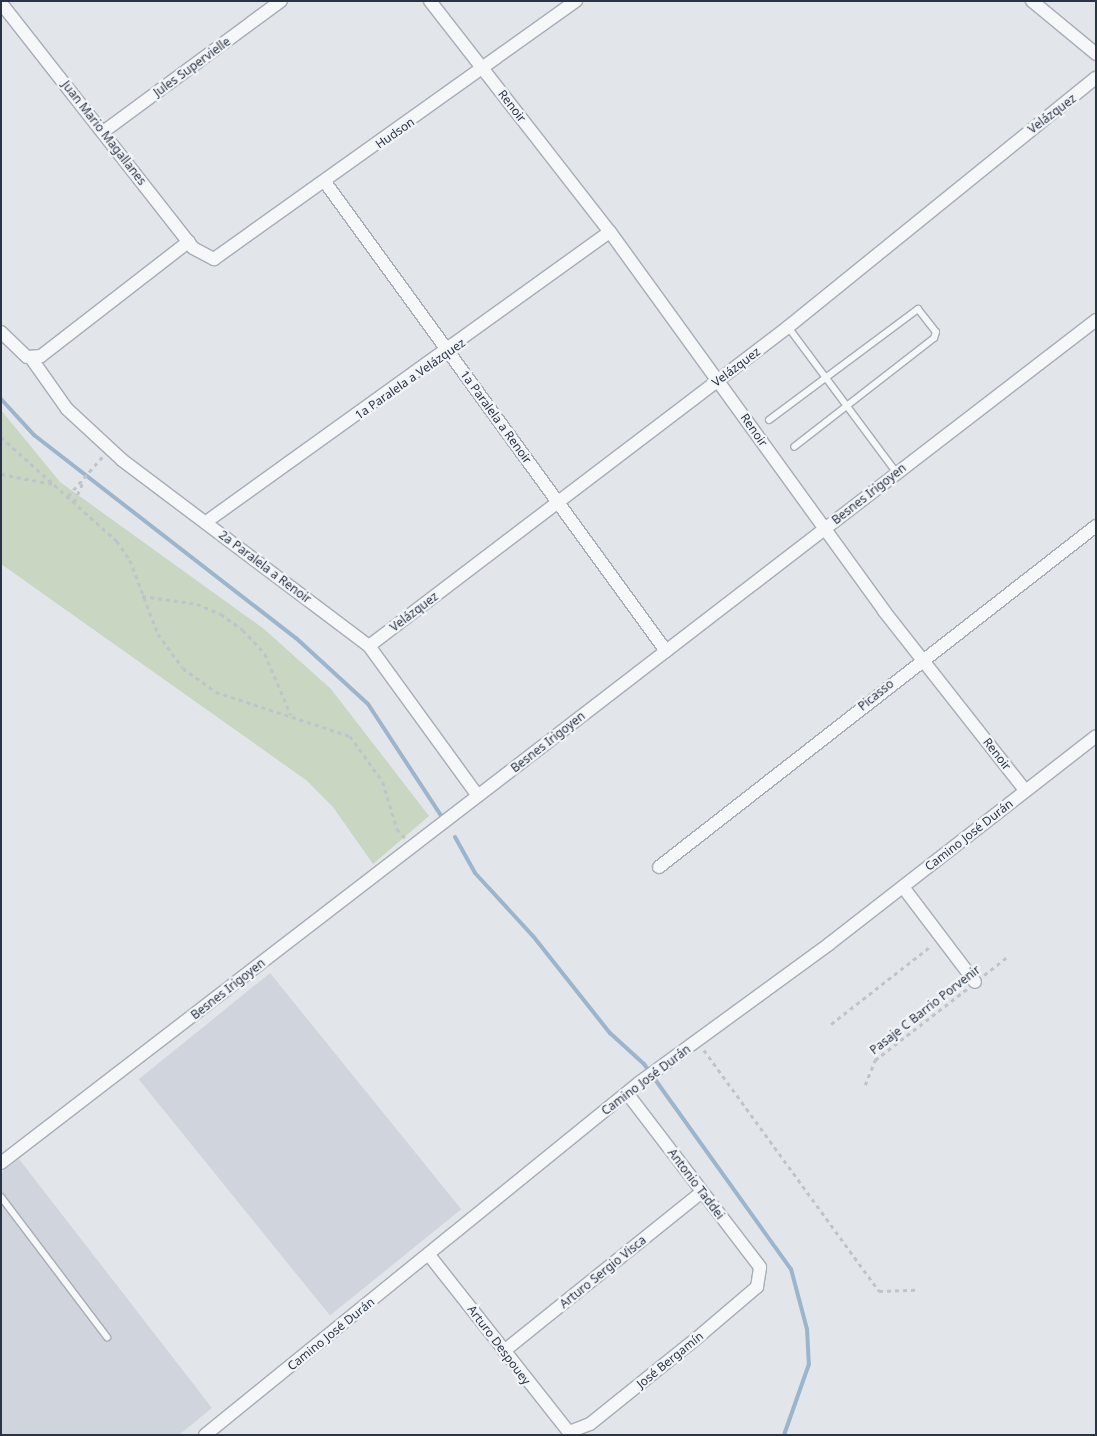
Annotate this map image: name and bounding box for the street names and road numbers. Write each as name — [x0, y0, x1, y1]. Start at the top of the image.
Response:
street label: Jules Supervielle — [151, 34, 233, 100]
street label: Juan Mario Magallanes — [59, 78, 149, 188]
street label: Renoir — [495, 87, 529, 125]
street label: Velázquez — [1025, 91, 1079, 137]
street label: Hudson — [373, 114, 417, 152]
street label: 1a Paralela a Velázquez — [352, 336, 468, 422]
street label: Velázquez — [709, 344, 763, 390]
street label: 1a Paralela a Renoir — [457, 368, 535, 466]
street label: Renoir — [738, 411, 770, 449]
street label: Besnes Irigoyen — [829, 461, 909, 527]
street label: 2a Paralela a Renoir — [216, 528, 314, 606]
street label: Velázquez — [387, 589, 441, 635]
street label: Picasso — [855, 676, 897, 714]
street label: Besnes Irigoyen — [508, 709, 588, 775]
street label: Renoir — [980, 735, 1014, 773]
street label: Camino José Durán — [922, 796, 1016, 874]
street label: Besnes Irigoyen — [188, 956, 268, 1022]
street label: Pasaje C Barrio Porvenir — [867, 962, 983, 1058]
street label: Camino José Durán — [599, 1042, 693, 1118]
street label: Antonio Taddei — [665, 1146, 727, 1222]
street label: Arturo Sergio Visca — [557, 1233, 649, 1311]
street label: Camino José Durán — [285, 1295, 377, 1373]
street label: Arturo Despouey — [465, 1303, 533, 1387]
street label: José Bergamín — [634, 1329, 706, 1391]

